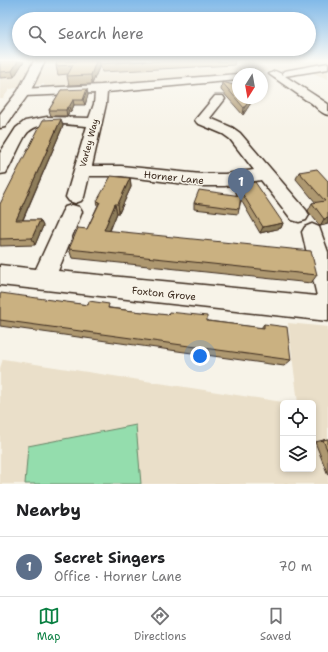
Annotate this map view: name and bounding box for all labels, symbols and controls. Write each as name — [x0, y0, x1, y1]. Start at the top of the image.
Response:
search box — [12, 12, 316, 56]
icon: search — [26, 23, 48, 45]
text: Search here — [58, 24, 144, 44]
north arrow — [232, 68, 268, 104]
street label: Varley Way — [77, 118, 101, 168]
street label: Horner Lane — [143, 168, 205, 187]
pin: 1 — [228, 168, 254, 201]
street label: Foxton Grove — [131, 284, 197, 303]
your location — [190, 346, 210, 366]
map controls — [280, 400, 316, 472]
button: locate — [280, 400, 316, 436]
button: layers — [280, 436, 316, 472]
text: Nearby — [16, 499, 81, 521]
text: Secret Singers — [54, 548, 165, 568]
text: 1 — [26, 558, 32, 575]
text: 70 m — [278, 558, 312, 575]
text: Office · Horner Lane — [54, 568, 182, 585]
tab: Map — [37, 605, 60, 644]
tab: Directions — [134, 605, 186, 644]
tab: Saved — [260, 605, 291, 644]

